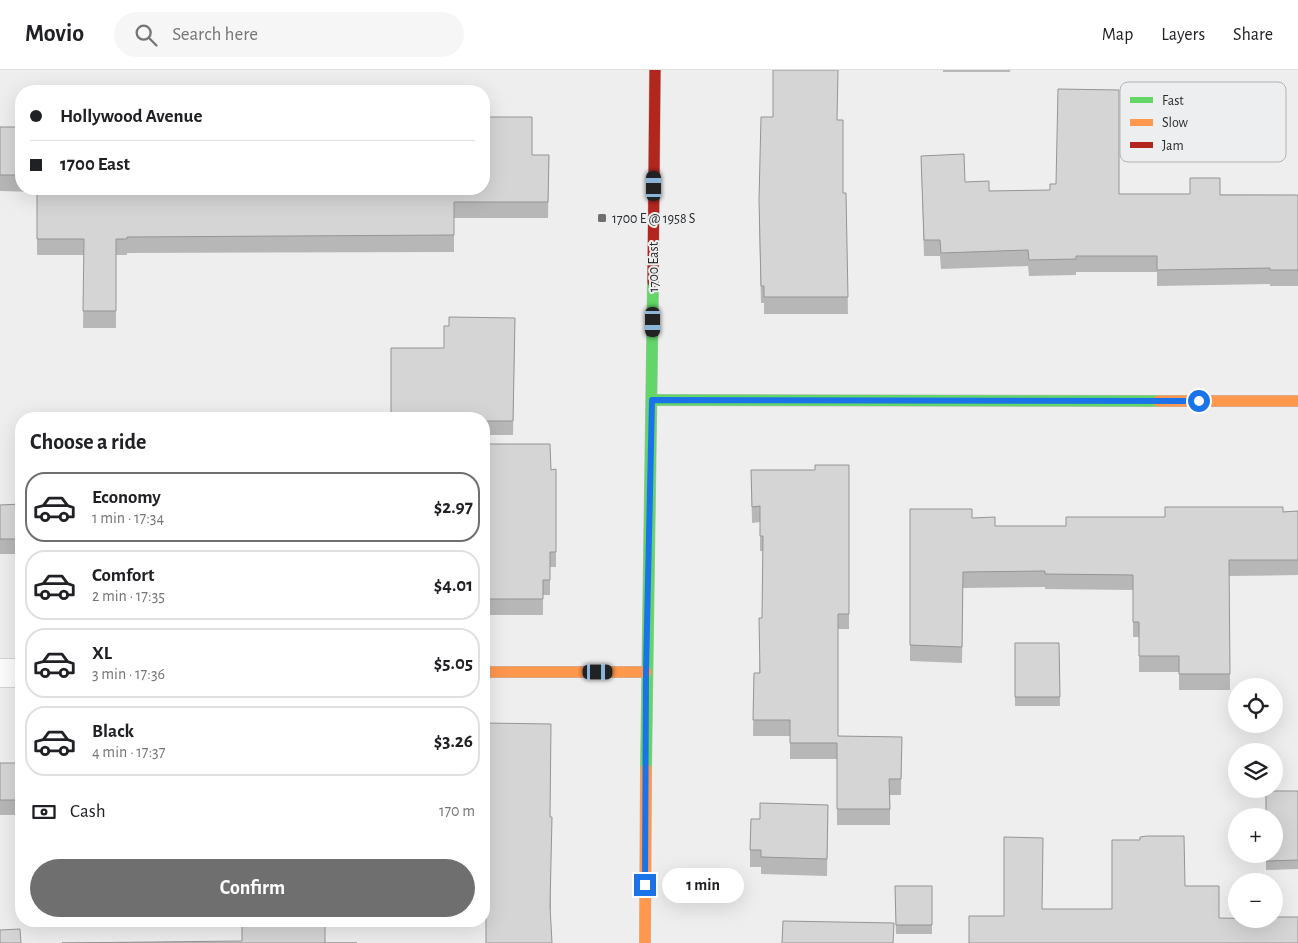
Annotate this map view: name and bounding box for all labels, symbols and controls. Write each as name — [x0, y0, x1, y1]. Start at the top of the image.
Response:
search box — [114, 12, 464, 57]
icon: search — [132, 21, 160, 49]
text: Movio — [25, 22, 84, 46]
text: Search here — [172, 25, 258, 44]
text: Map — [1102, 26, 1133, 44]
text: Layers — [1161, 26, 1205, 44]
text: Share — [1233, 26, 1273, 44]
legend — [1120, 82, 1286, 162]
text: Fast — [1162, 94, 1184, 108]
text: Hollywood Avenue — [60, 107, 202, 126]
text: Slow — [1162, 116, 1189, 130]
text: Jam — [1162, 139, 1184, 153]
text: 1700 East — [60, 155, 130, 174]
car — [646, 171, 661, 201]
marker: 1700 E @ 1958 S — [596, 212, 608, 224]
place label: 1700 E @ 1958 S — [612, 212, 695, 226]
street label: 1700 East — [647, 241, 661, 292]
car — [645, 307, 660, 337]
route start — [1188, 390, 1210, 412]
text: Choose a ride — [30, 431, 146, 453]
icon: car — [32, 485, 77, 530]
text: Economy — [92, 488, 161, 507]
text: $2.97 — [434, 498, 473, 517]
text: 1 min · 17:34 — [92, 510, 164, 526]
icon: car — [32, 563, 77, 608]
text: Comfort — [92, 566, 154, 585]
text: $4.01 — [434, 576, 473, 595]
text: 2 min · 17:35 — [92, 588, 165, 604]
icon: car — [32, 641, 77, 686]
text: XL — [92, 644, 112, 663]
text: $5.05 — [434, 654, 473, 673]
car — [583, 665, 613, 680]
text: 3 min · 17:36 — [92, 666, 165, 682]
map controls — [1228, 678, 1283, 928]
button: locate — [1228, 678, 1283, 733]
icon: car — [32, 719, 77, 764]
text: Black — [92, 722, 134, 741]
text: $3.26 — [434, 732, 473, 751]
button: layers — [1228, 743, 1283, 798]
text: 4 min · 17:37 — [92, 744, 165, 760]
icon: cash — [30, 798, 58, 826]
text: Cash — [70, 802, 106, 821]
text: 170 m — [439, 803, 475, 819]
button: + — [1228, 808, 1283, 863]
button: Confirm — [30, 859, 475, 917]
callout: 1 min — [662, 868, 745, 902]
button: − — [1228, 873, 1283, 928]
route end — [634, 874, 656, 896]
text: 1 min — [686, 877, 720, 893]

